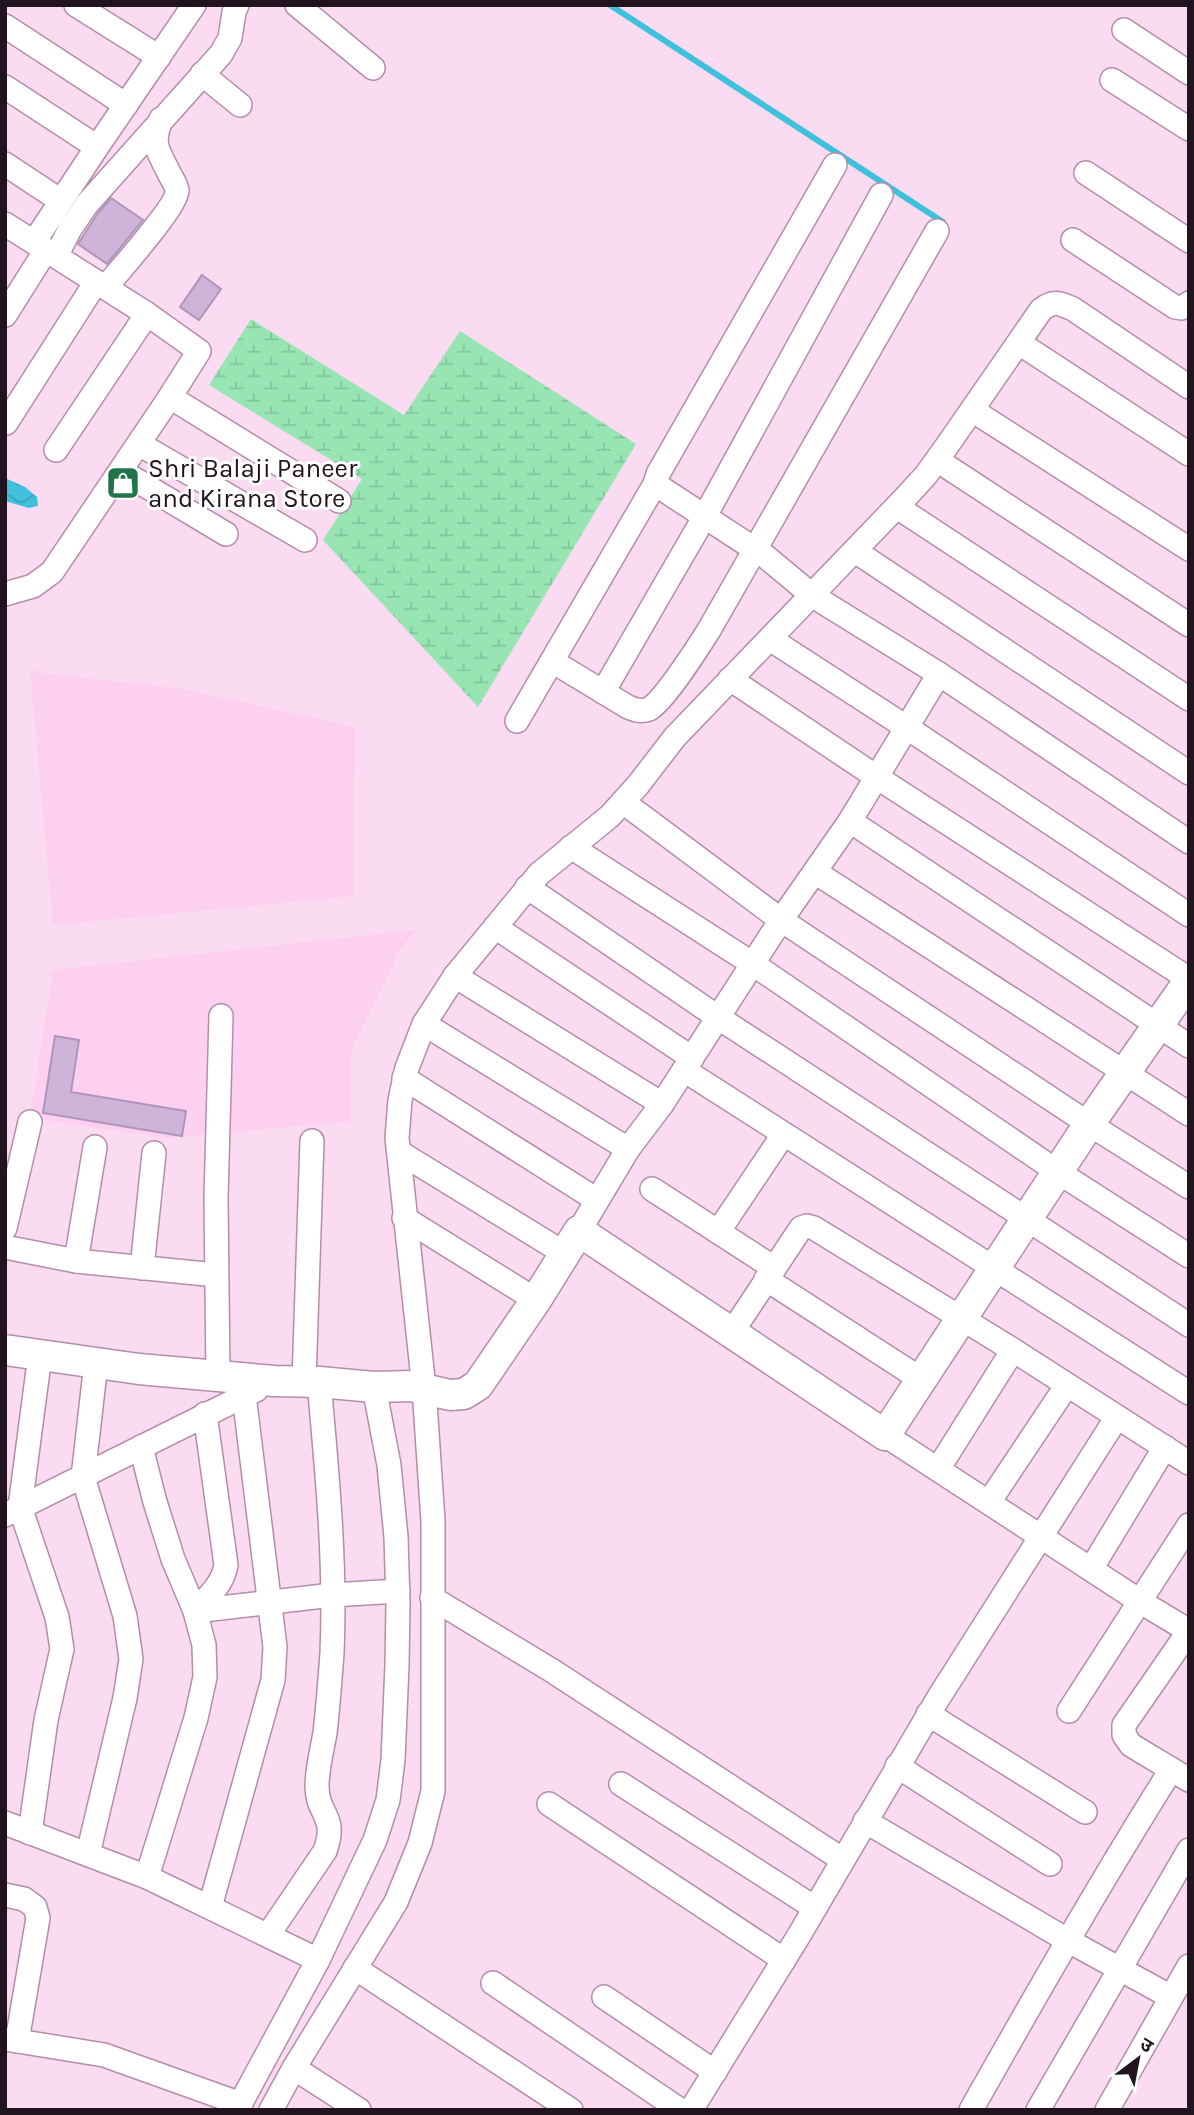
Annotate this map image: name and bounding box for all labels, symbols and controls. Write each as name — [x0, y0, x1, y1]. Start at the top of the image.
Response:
place label: Shri Balaji Paneer and Kirana Store — [148, 453, 358, 514]
shop icon: Shri Balaji Paneer and Kirana Store — [104, 464, 142, 502]
north arrow — [1103, 2024, 1173, 2094]
text: उ — [1136, 2033, 1158, 2058]

